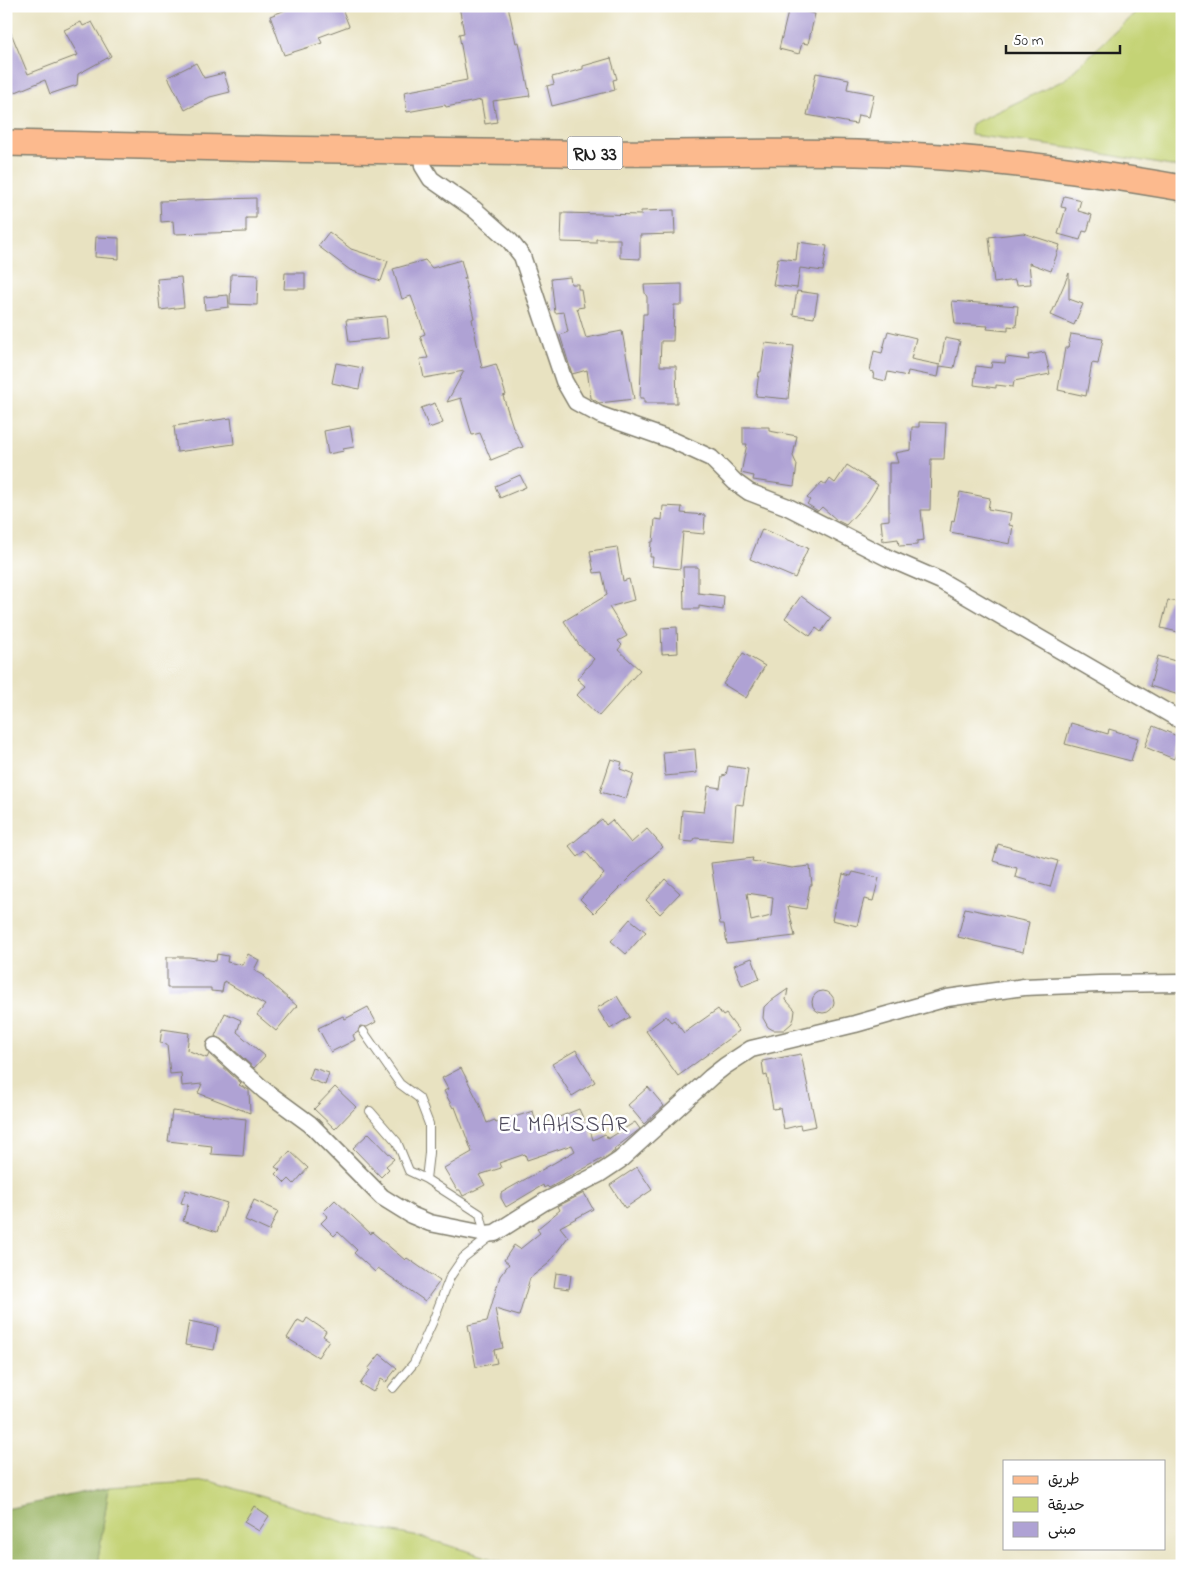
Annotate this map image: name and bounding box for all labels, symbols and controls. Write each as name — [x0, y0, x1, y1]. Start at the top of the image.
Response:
scale bar — [1006, 22, 1119, 54]
text: 50 m — [1013, 30, 1044, 52]
road number: RN 33 — [568, 136, 622, 170]
district label: EL MAHSSAR — [498, 1110, 628, 1142]
legend — [1003, 1460, 1166, 1550]
text: طريق — [1048, 1469, 1080, 1491]
text: حديقة — [1048, 1495, 1085, 1517]
text: مبنى — [1048, 1519, 1076, 1541]

